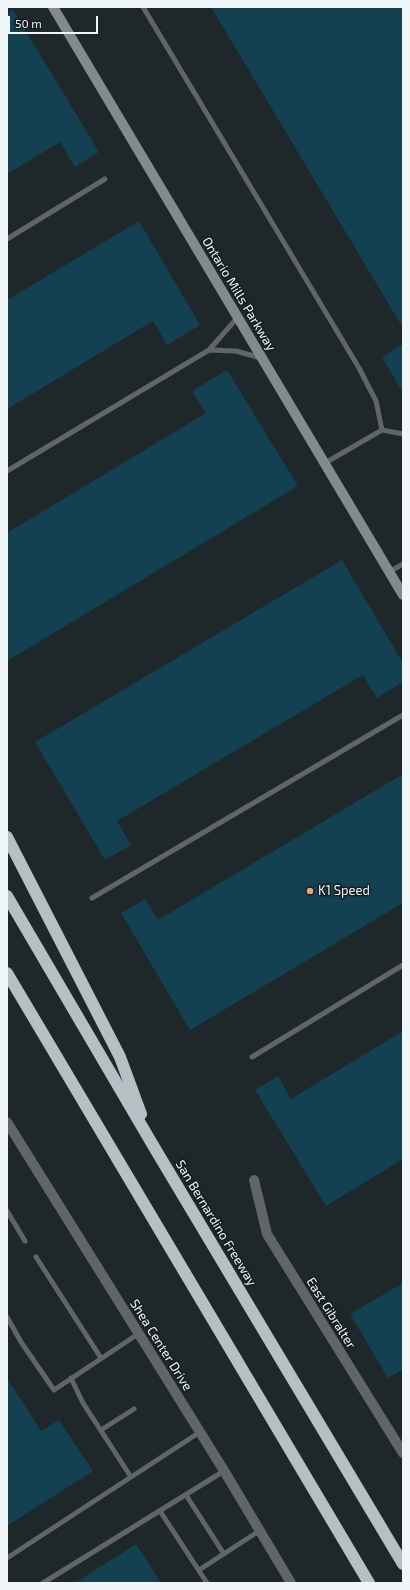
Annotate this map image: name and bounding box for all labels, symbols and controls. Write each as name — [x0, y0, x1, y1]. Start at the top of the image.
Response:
scale bar — [10, 8, 100, 34]
text: 50 m — [15, 16, 42, 30]
street label: Ontario Mills Parkway — [199, 234, 279, 354]
place label: K1 Speed — [318, 883, 370, 899]
marker: K1 Speed — [305, 886, 315, 896]
street label: San Bernardino Freeway — [172, 1157, 260, 1289]
street label: East Gibralter — [303, 1275, 359, 1351]
street label: Shea Center Drive — [127, 1296, 195, 1394]

